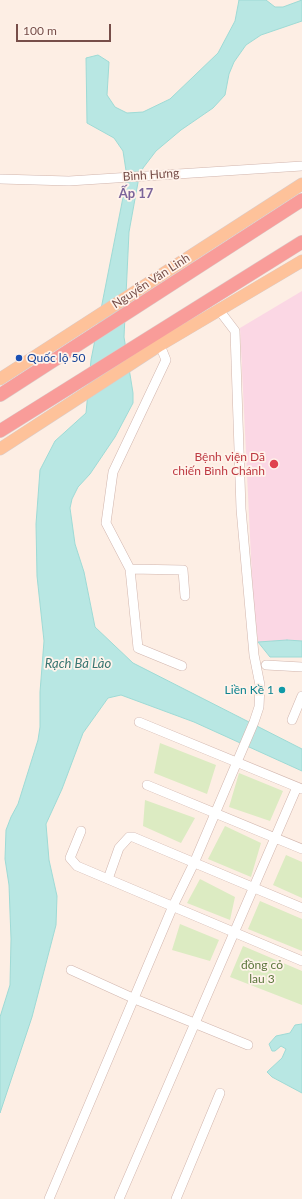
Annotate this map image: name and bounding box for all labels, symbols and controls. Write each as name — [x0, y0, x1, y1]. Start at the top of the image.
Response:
scale bar — [18, 16, 113, 42]
text: 100 m — [23, 23, 57, 38]
street label: Bình Hưng — [122, 166, 180, 184]
district label: Ấp 17 — [119, 186, 153, 202]
street label: Nguyễn Văn Linh — [110, 251, 192, 311]
place label: Quốc lộ 50 — [27, 351, 85, 365]
marker: Quốc lộ 50 — [14, 353, 24, 363]
place label: Bệnh viện Dã chiến Bình Chánh — [173, 450, 265, 478]
marker: Bệnh viện Dã chiến Bình Chánh — [268, 458, 280, 470]
water label: Rạch Bà Lào — [45, 656, 111, 672]
place label: Liền Kề 1 — [225, 683, 274, 697]
marker: Liền Kề 1 — [277, 685, 287, 695]
park label: đồng cỏ lau 3 — [241, 958, 283, 986]

